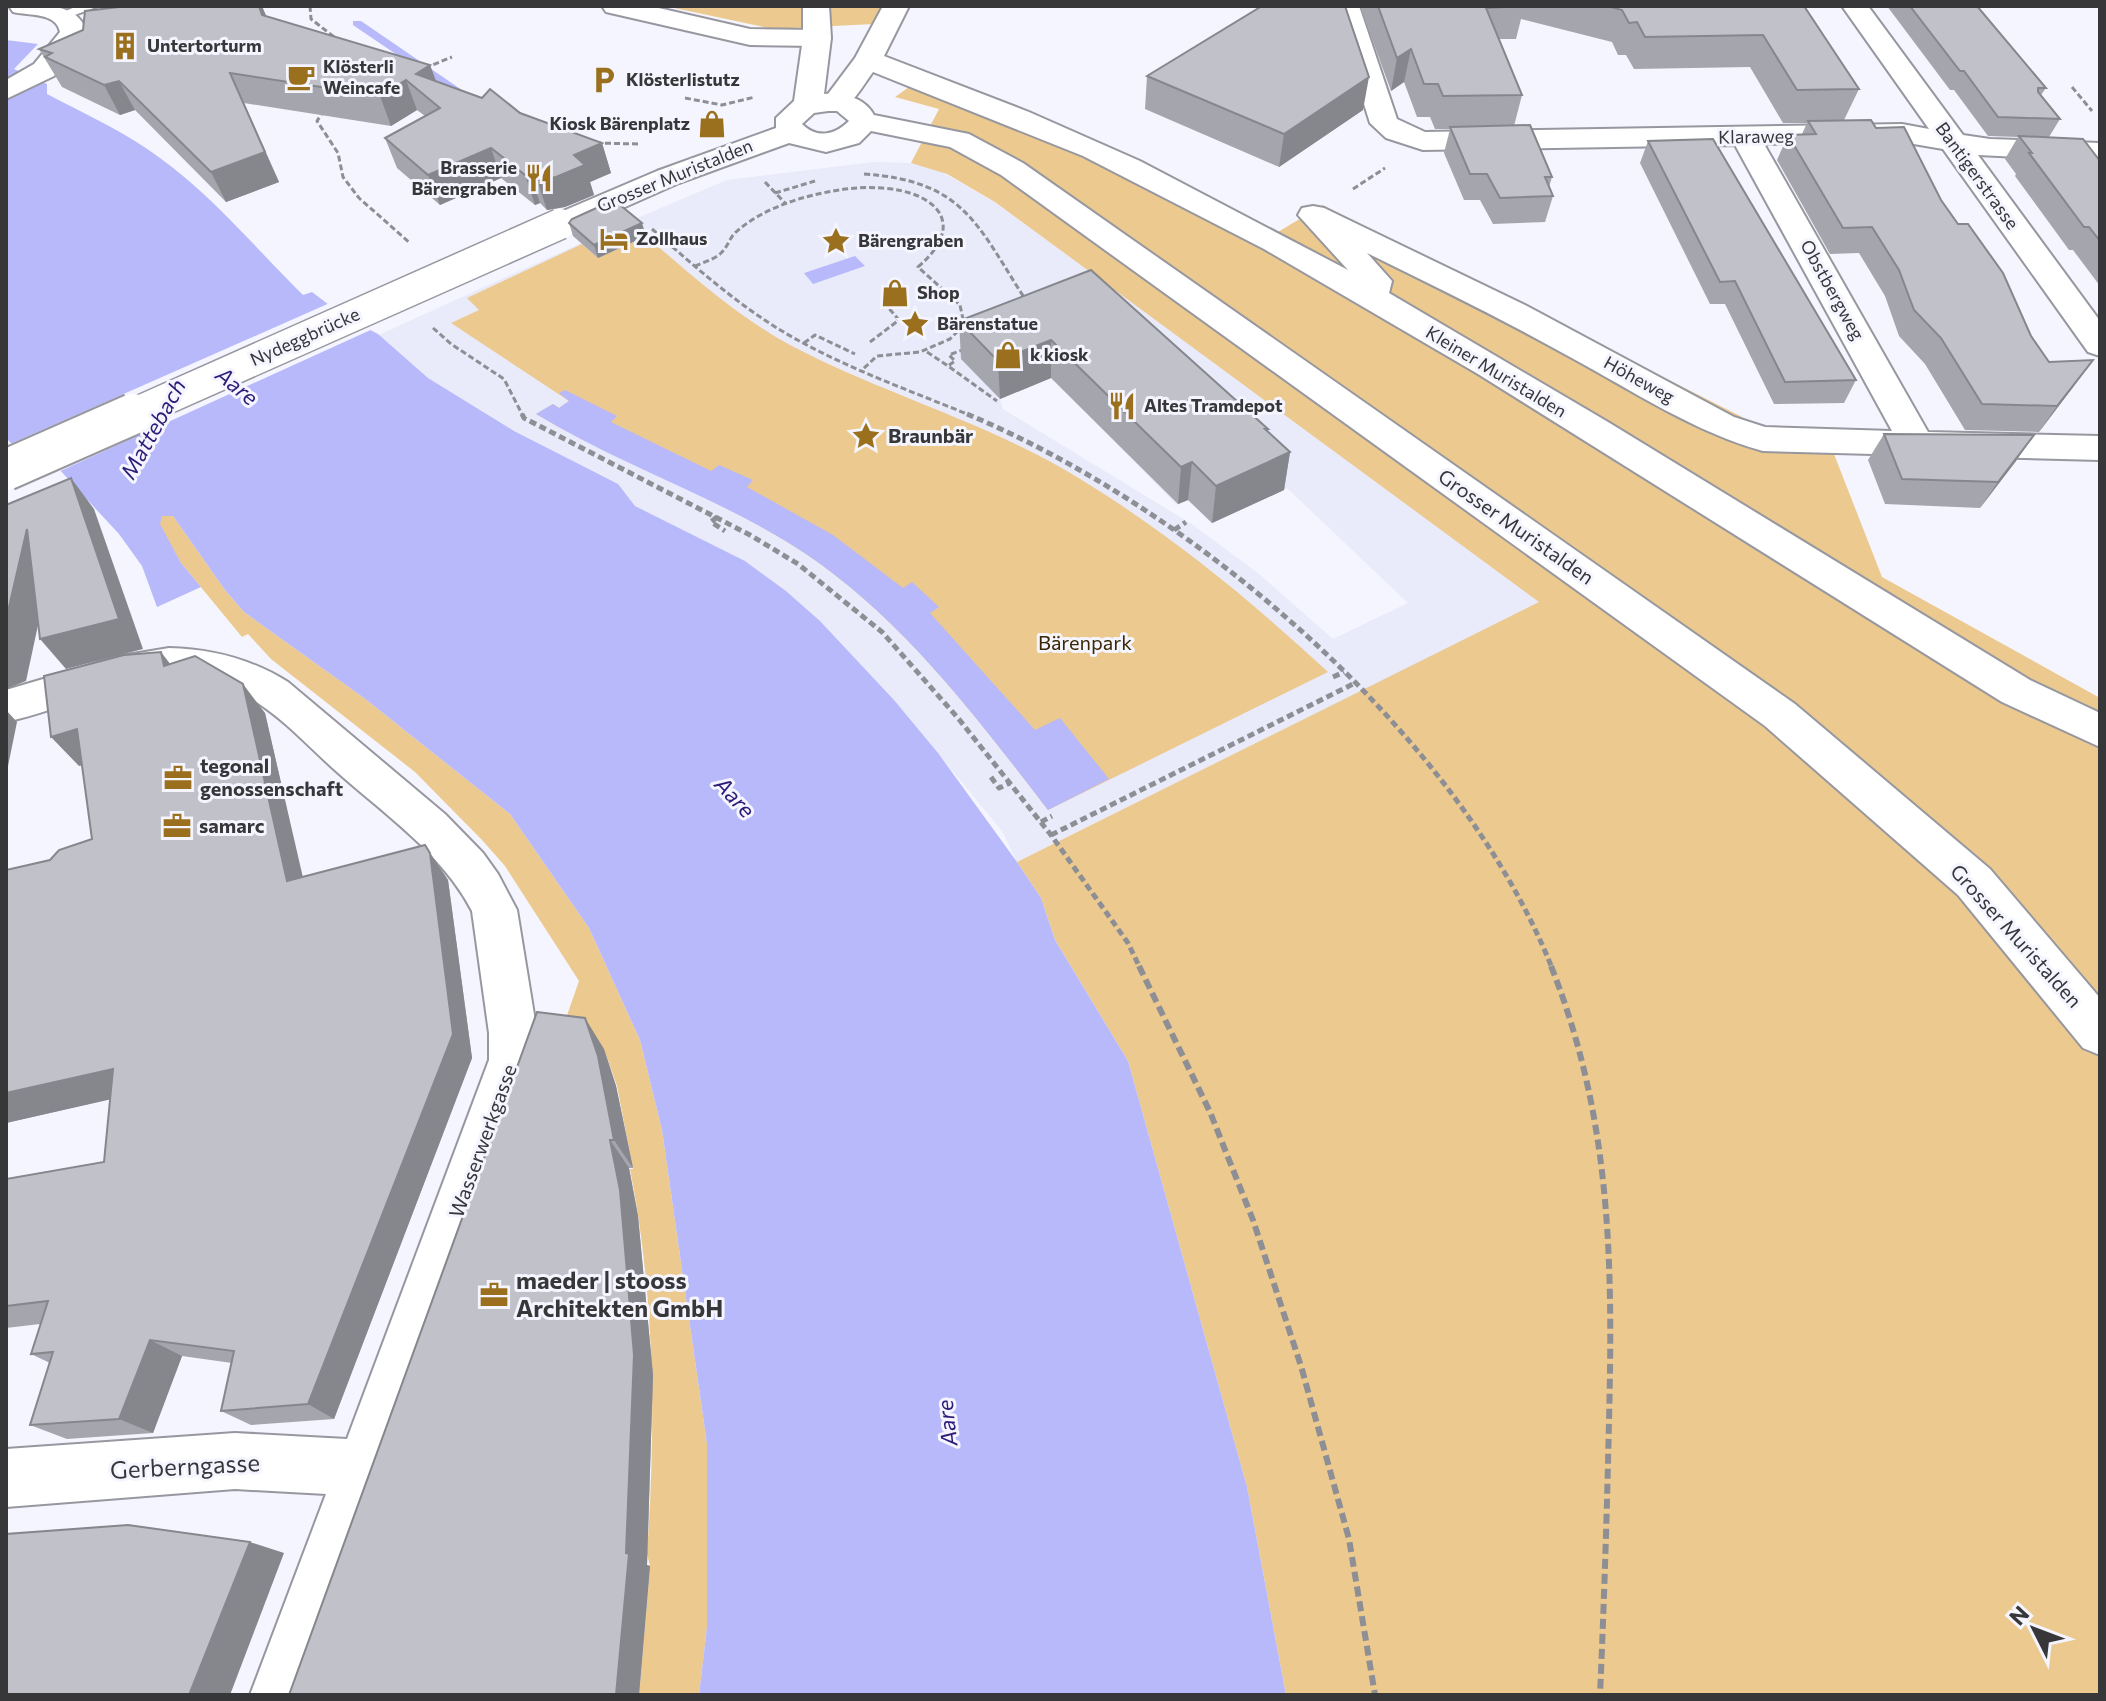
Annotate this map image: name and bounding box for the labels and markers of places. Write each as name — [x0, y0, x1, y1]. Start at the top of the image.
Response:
building icon: Untertorturm — [110, 31, 140, 61]
place label: Untertorturm — [147, 34, 262, 56]
place label: Klösterli Weincafe — [323, 55, 400, 98]
cafe icon: Klösterli Weincafe — [286, 62, 316, 92]
parking icon: Klösterlistutz — [589, 65, 619, 95]
place label: Klösterlistutz — [626, 68, 740, 90]
shop icon: Kiosk Bärenplatz — [697, 109, 727, 139]
place label: Kiosk Bärenplatz — [549, 112, 690, 134]
place label: Brasserie Bärengraben — [411, 156, 517, 199]
restaurant icon: Brasserie Bärengraben — [524, 163, 554, 193]
hotel icon: Zollhaus — [599, 224, 629, 254]
place icon: Bärengraben — [821, 226, 851, 256]
place label: Zollhaus — [636, 227, 708, 249]
place label: Bärengraben — [858, 229, 964, 251]
shop icon: Shop — [880, 278, 910, 308]
place label: Shop — [917, 281, 960, 303]
place icon: Bärenstatue — [900, 309, 930, 339]
place label: Bärenstatue — [937, 312, 1038, 334]
shop icon: k kiosk — [993, 340, 1023, 370]
place label: k kiosk — [1030, 343, 1089, 365]
restaurant icon: Altes Tramdepot — [1107, 391, 1137, 421]
place label: Altes Tramdepot — [1144, 394, 1283, 416]
place icon: Braunbär — [851, 421, 881, 451]
place label: Braunbär — [888, 423, 973, 447]
place label: tegonal genossenschaft — [200, 753, 343, 800]
office icon: tegonal genossenschaft — [163, 763, 193, 793]
office icon: samarc — [162, 811, 192, 841]
place label: samarc — [199, 813, 265, 837]
place label: maeder | stooss Architekten GmbH — [516, 1265, 723, 1322]
office icon: maeder | stooss Architekten GmbH — [479, 1280, 509, 1310]

